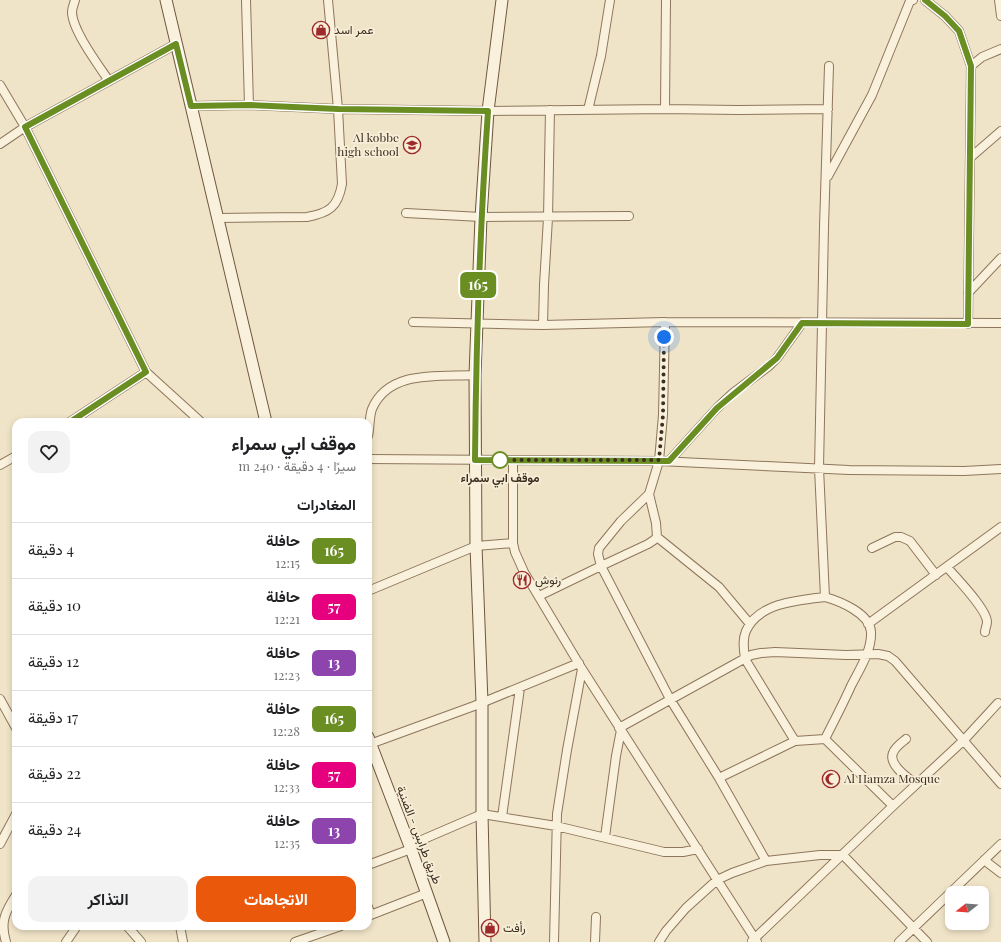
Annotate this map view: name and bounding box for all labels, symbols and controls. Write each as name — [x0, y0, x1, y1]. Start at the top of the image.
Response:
shop icon: عمر اسد — [311, 20, 331, 40]
place label: عمر اسد — [334, 21, 373, 38]
place label: Al kobbe high school — [337, 129, 400, 159]
school or university icon: Al kobbe high school — [402, 135, 422, 155]
line badge: 165 — [455, 272, 501, 298]
text: 165 — [468, 275, 488, 294]
your location — [654, 327, 674, 347]
text: موقف ابي سمراء — [231, 429, 356, 455]
button: heart — [28, 431, 70, 473]
marker: موقف ابي سمراء — [491, 451, 509, 469]
text: سيرًا · 4 دقيقة · 240 m — [239, 457, 356, 474]
place label: موقف ابي سمراء — [461, 469, 540, 488]
text: المغادرات — [297, 494, 356, 514]
text: حافلة — [266, 530, 300, 550]
text: 4 دقيقة — [28, 539, 74, 559]
text: 165 — [324, 541, 344, 560]
text: 12:15 — [275, 554, 300, 571]
restaurant icon: رنوش — [512, 570, 532, 590]
place label: رنوش — [535, 571, 561, 588]
text: حافلة — [266, 586, 300, 606]
text: 10 دقيقة — [28, 595, 81, 615]
text: 57 — [328, 597, 340, 616]
text: 12:21 — [274, 610, 300, 627]
text: حافلة — [266, 642, 300, 662]
text: 12 دقيقة — [28, 651, 79, 671]
text: 13 — [328, 653, 340, 672]
text: 12:23 — [273, 666, 300, 683]
text: حافلة — [266, 698, 300, 718]
text: 17 دقيقة — [28, 707, 78, 727]
text: 165 — [324, 709, 344, 728]
text: 12:28 — [273, 722, 300, 739]
text: حافلة — [266, 754, 300, 774]
text: 22 دقيقة — [28, 763, 81, 783]
text: 57 — [328, 765, 340, 784]
mosque icon: Al Hamza Mosque — [821, 769, 841, 789]
place label: Al Hamza Mosque — [843, 770, 940, 786]
text: 12:33 — [274, 778, 300, 795]
street label: طريق طرابس - الضنية — [393, 783, 446, 887]
text: حافلة — [266, 810, 300, 830]
text: 24 دقيقة — [28, 819, 81, 839]
text: 13 — [328, 821, 340, 840]
text: 12:35 — [274, 834, 300, 851]
button: التذاكر — [28, 876, 188, 922]
button: الاتجاهات — [196, 876, 356, 922]
north arrow — [945, 886, 989, 930]
map controls — [945, 886, 989, 930]
shop icon: رأفت — [480, 918, 500, 938]
place label: رأفت — [503, 919, 526, 936]

